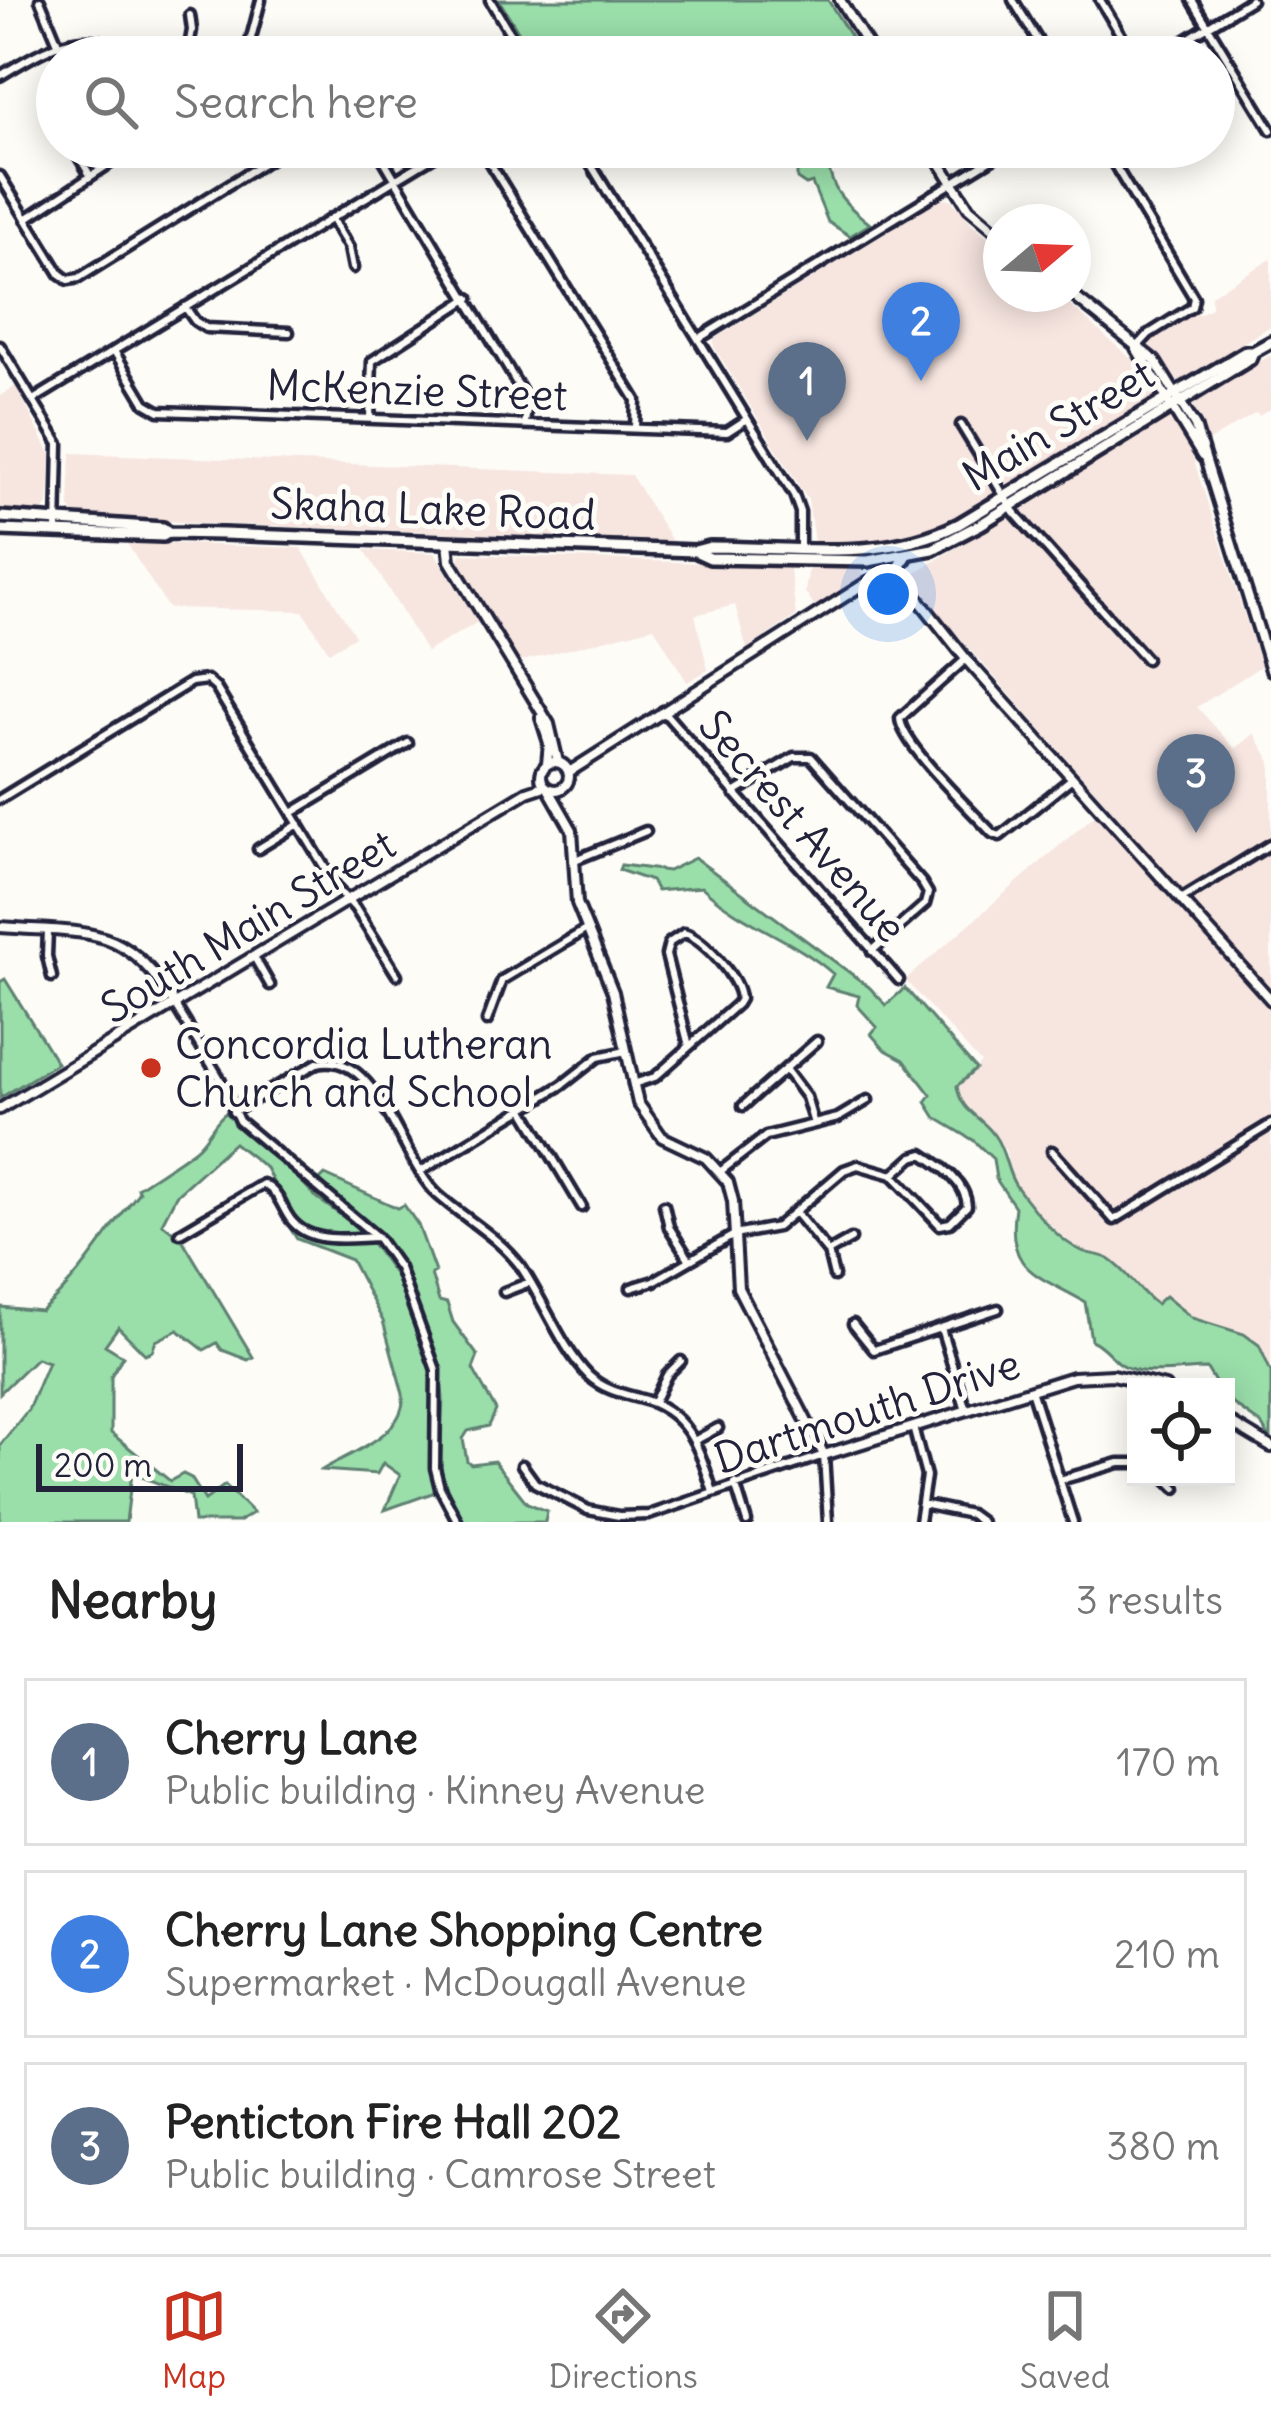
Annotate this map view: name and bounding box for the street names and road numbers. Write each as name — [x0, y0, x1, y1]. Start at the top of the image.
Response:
street label: Main Street — [953, 348, 1163, 502]
street label: McKenzie Street — [266, 359, 568, 421]
street label: Skaha Lake Road — [269, 477, 597, 541]
street label: Secrest Avenue — [688, 700, 918, 952]
street label: South Main Street — [92, 818, 404, 1034]
street label: Dartmouth Drive — [708, 1337, 1026, 1485]

